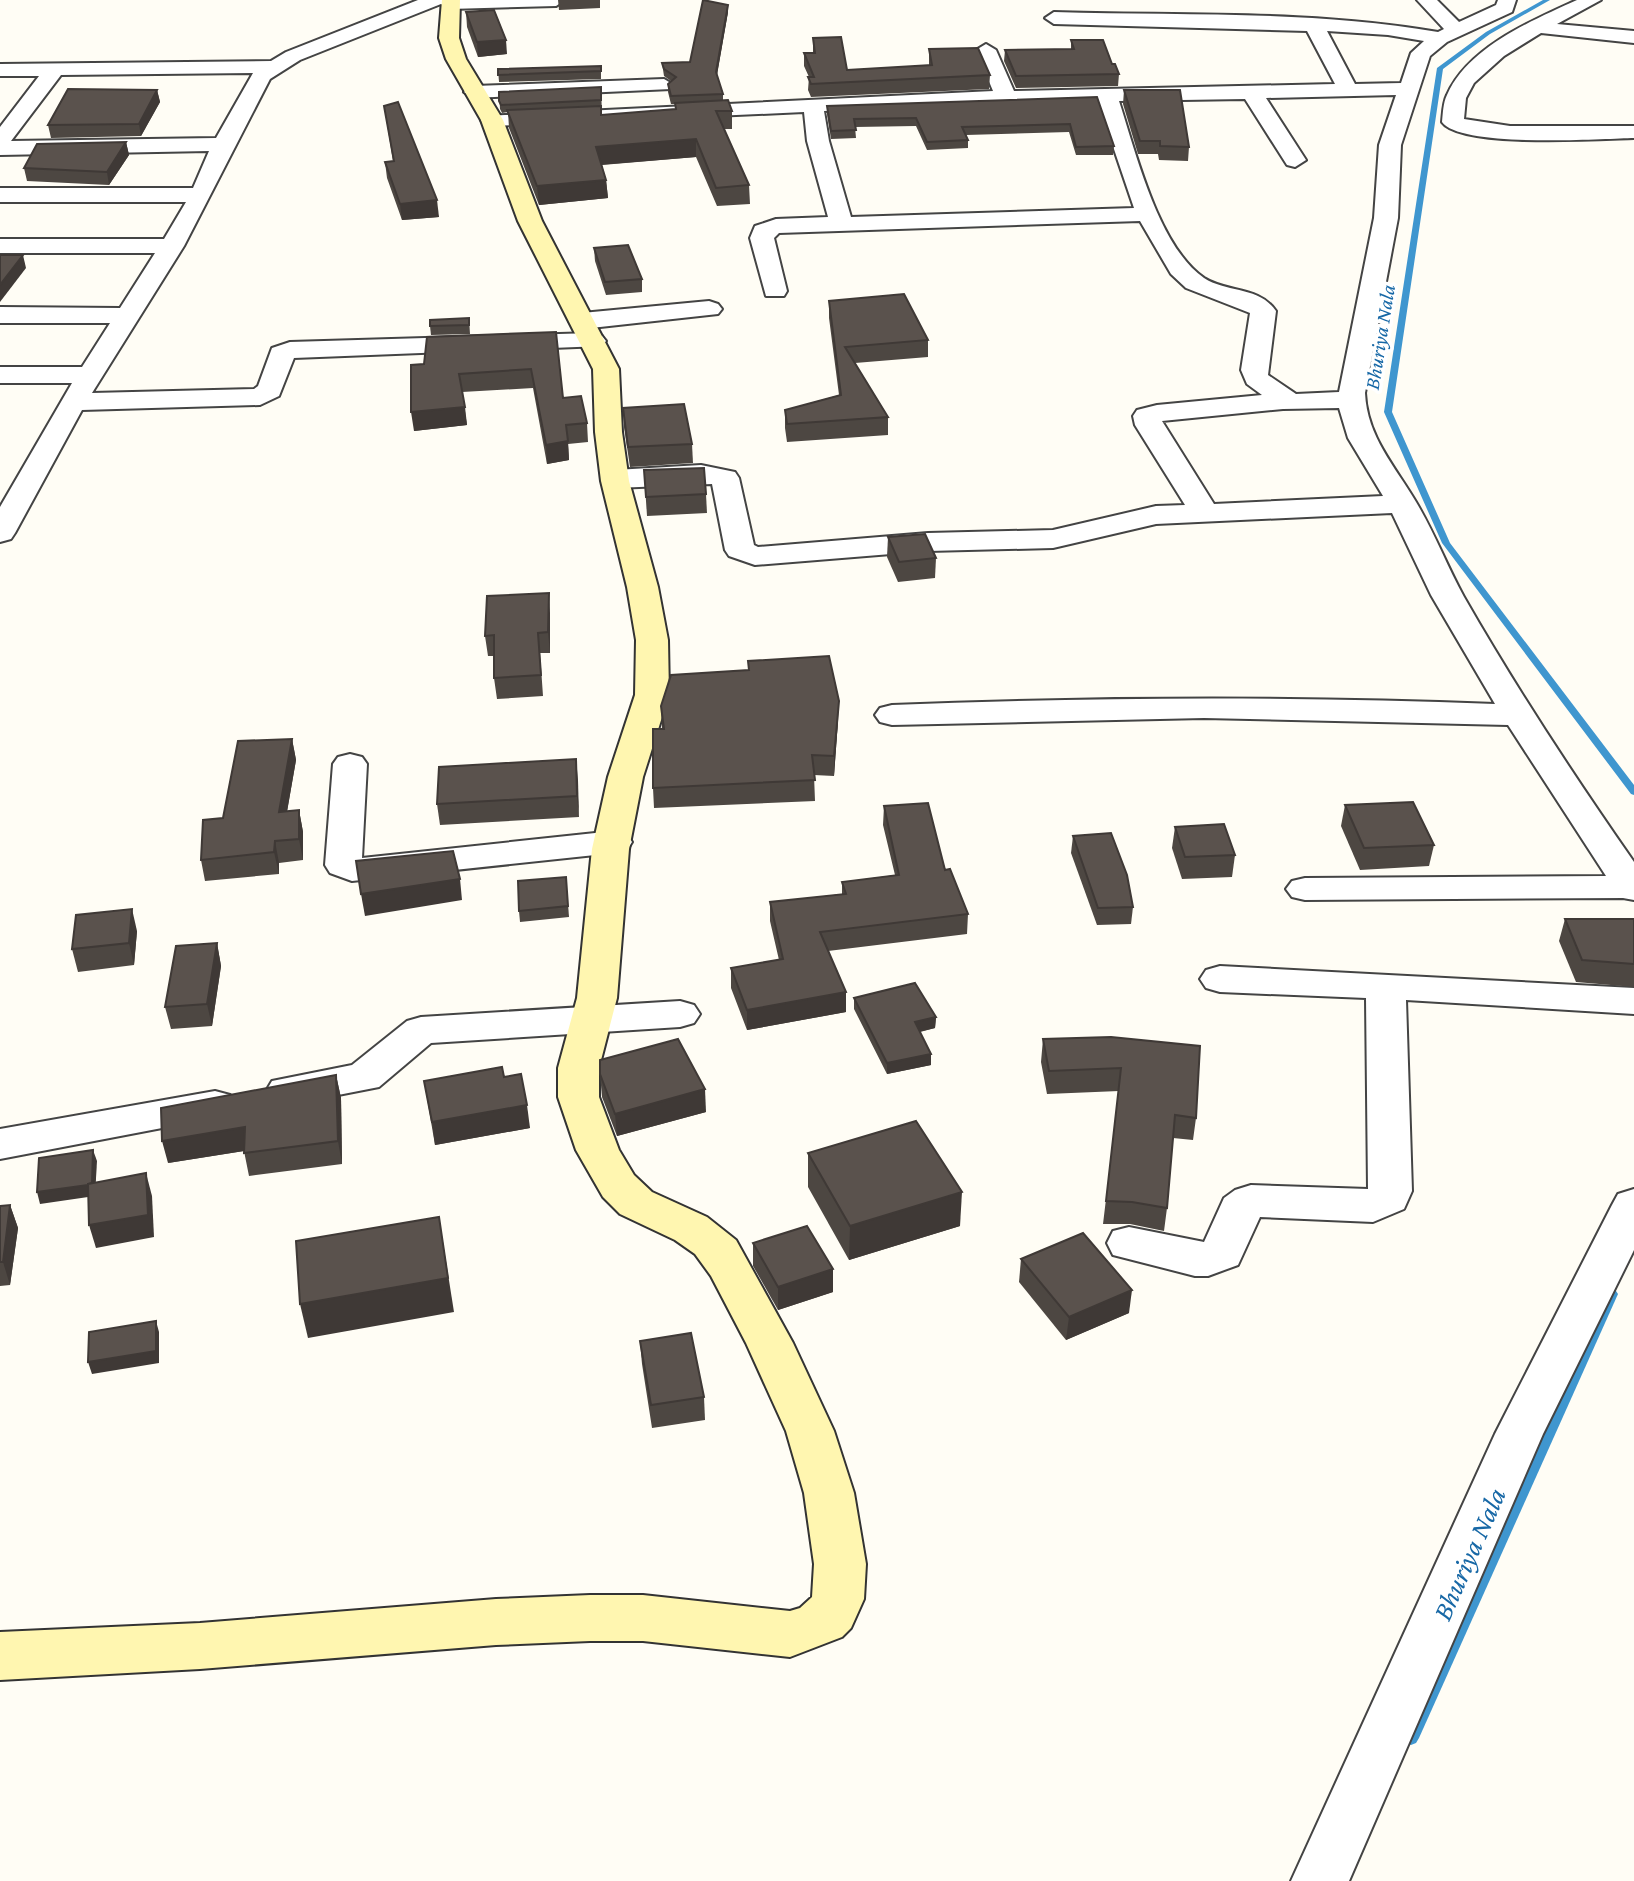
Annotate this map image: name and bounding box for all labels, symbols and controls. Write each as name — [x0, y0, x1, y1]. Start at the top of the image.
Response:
water label: Bhuriya Nala — [1360, 283, 1400, 391]
water label: Bhuriya Nala — [1426, 1483, 1512, 1625]

